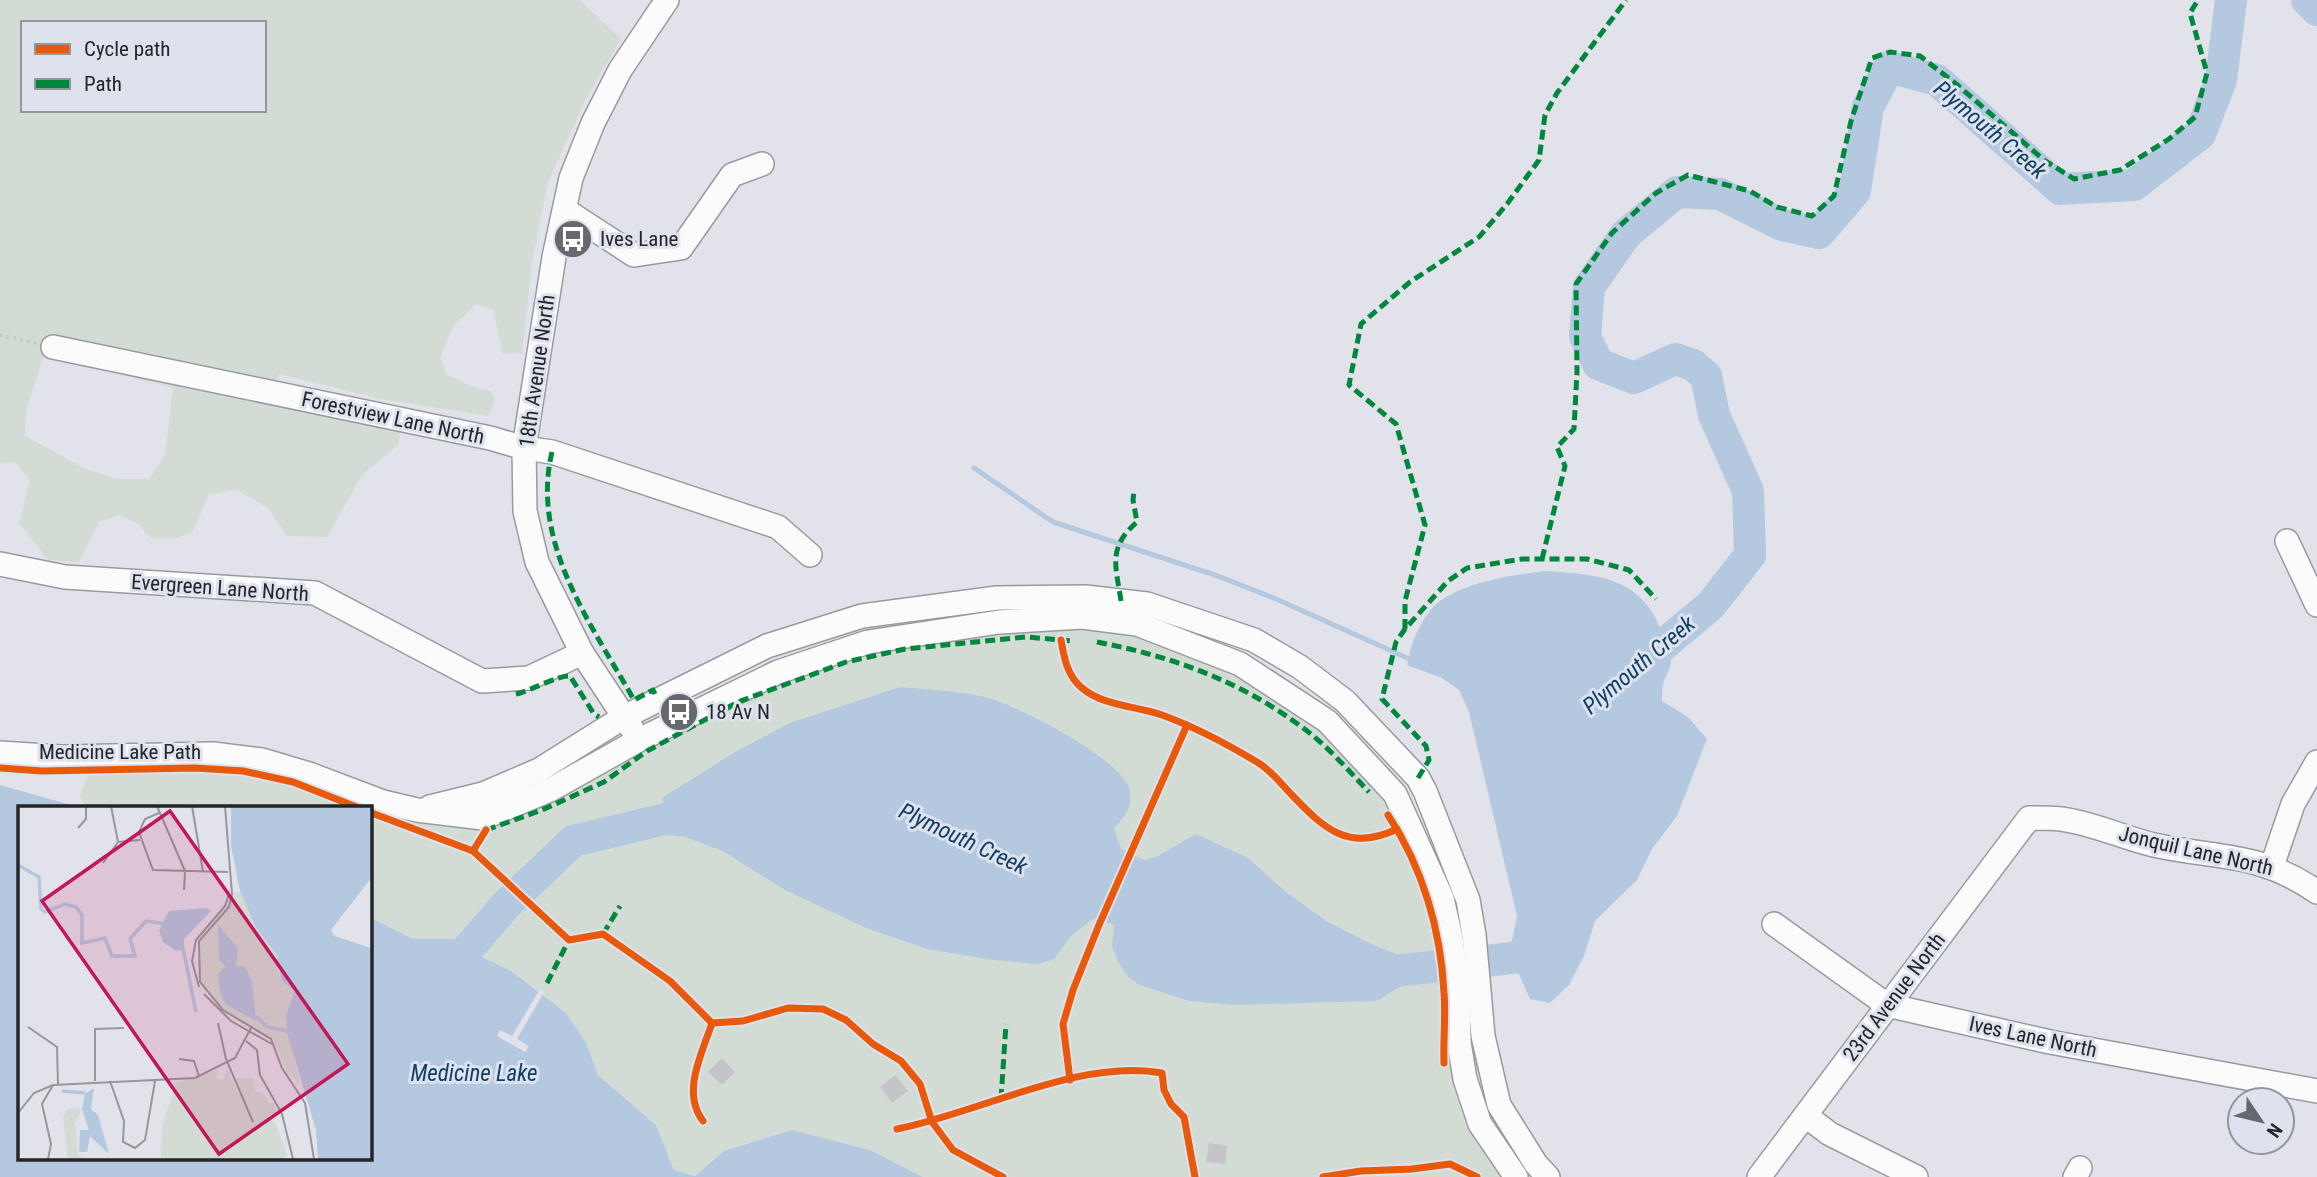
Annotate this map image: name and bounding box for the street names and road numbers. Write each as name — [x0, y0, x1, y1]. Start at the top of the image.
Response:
street label: 18th Avenue North — [514, 293, 560, 449]
street label: Forestview Lane North — [299, 387, 487, 449]
street label: Evergreen Lane North — [130, 570, 310, 606]
street label: Medicine Lake Path — [39, 740, 201, 764]
street label: Jonquil Lane North — [2116, 822, 2276, 880]
street label: 23rd Avenue North — [1838, 928, 1950, 1066]
street label: Ives Lane North — [1967, 1012, 2099, 1062]

